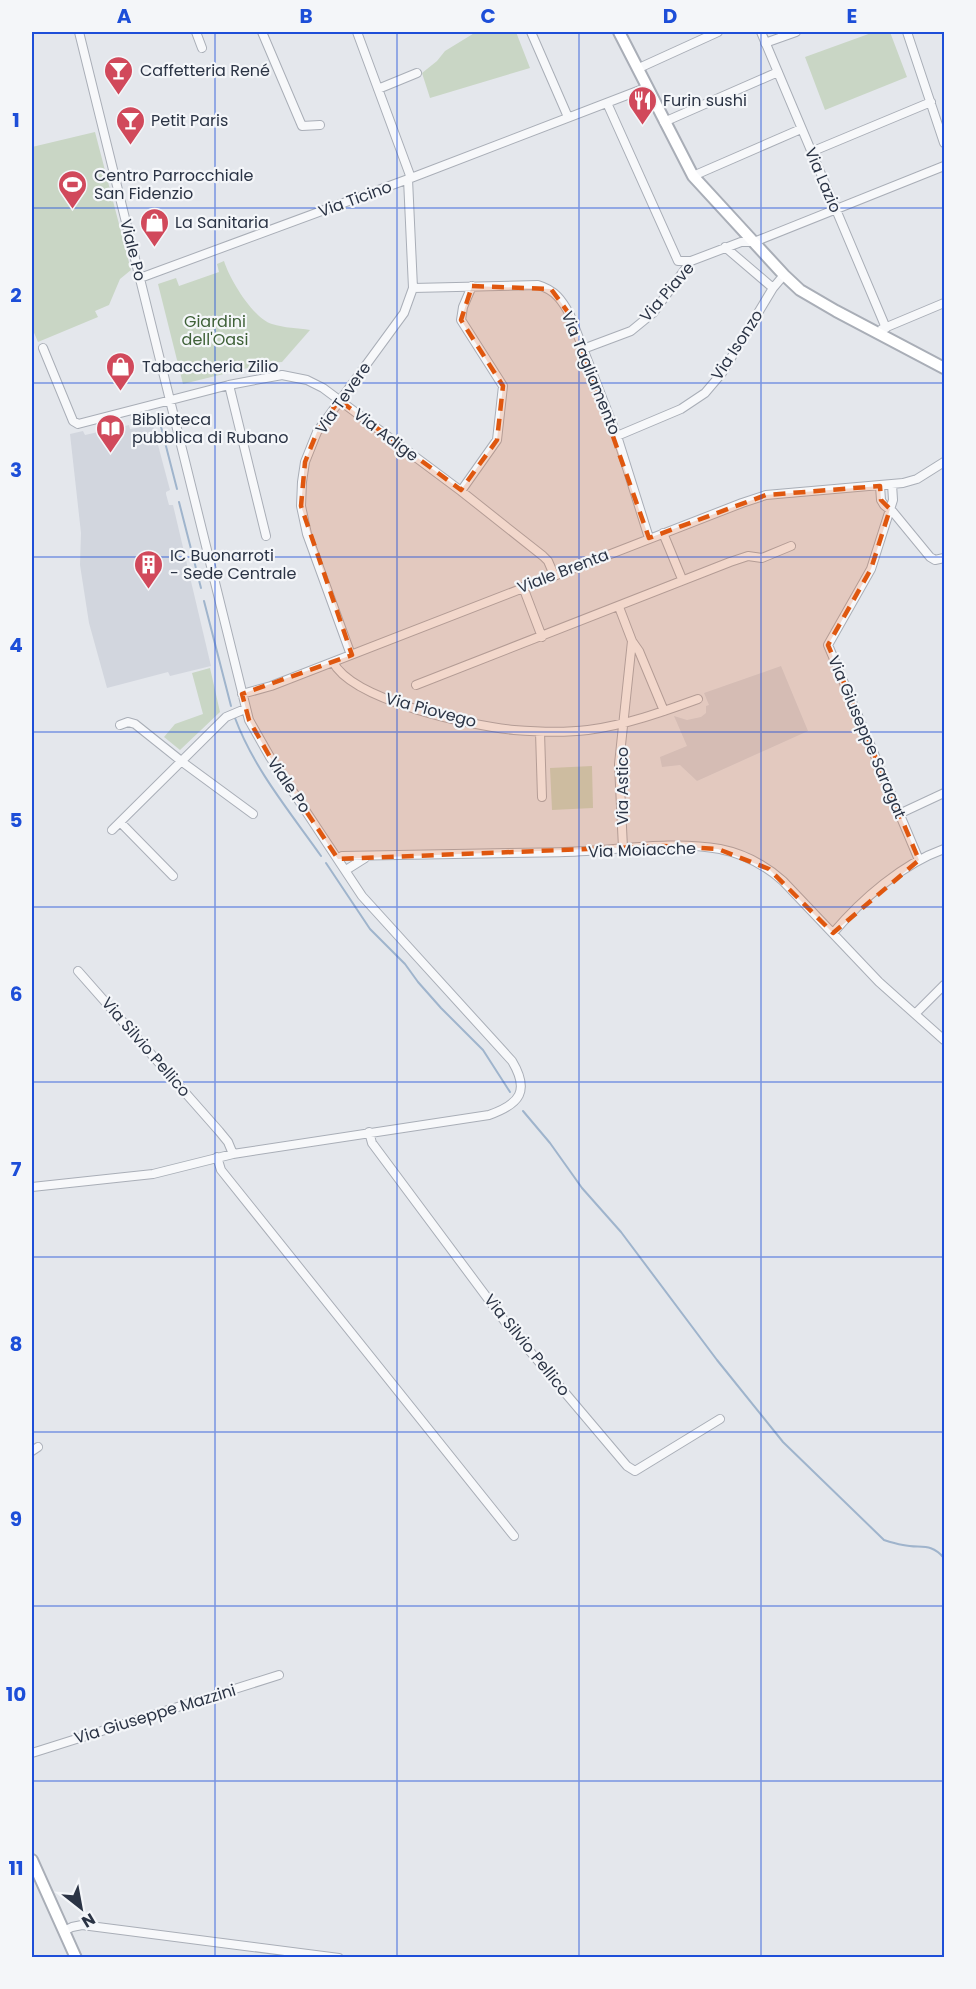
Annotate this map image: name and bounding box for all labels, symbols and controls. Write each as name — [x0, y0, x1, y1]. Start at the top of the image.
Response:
text: A — [117, 2, 132, 30]
text: B — [299, 2, 313, 30]
text: C — [480, 2, 496, 30]
text: D — [663, 2, 677, 30]
text: E — [847, 2, 857, 30]
bar icon: Caffetteria René — [103, 54, 135, 96]
place label: Caffetteria René — [140, 59, 270, 82]
restaurant icon: Furin sushi — [626, 84, 658, 126]
place label: Furin sushi — [663, 89, 747, 112]
bar icon: Petit Paris — [114, 104, 146, 146]
text: 1 — [12, 106, 20, 134]
place label: Petit Paris — [151, 109, 228, 132]
street label: Via Lazio — [799, 144, 847, 216]
place label: Centro Parrocchiale San Fidenzio — [94, 164, 253, 205]
sports icon: Centro Parrocchiale San Fidenzio — [57, 168, 89, 210]
street label: Via Ticino — [315, 175, 395, 223]
shop icon: La Sanitaria — [138, 206, 170, 248]
place label: La Sanitaria — [175, 211, 269, 234]
street label: Viale Po — [114, 217, 152, 283]
street label: Via Piave — [634, 257, 700, 327]
text: 2 — [10, 281, 22, 309]
street label: Via Isonzo — [706, 305, 768, 385]
street label: Via Tagliamento — [556, 308, 626, 438]
park label: Giardini dell'Oasi — [182, 310, 248, 351]
shop icon: Tabaccheria Zilio — [105, 350, 137, 392]
place label: Tabaccheria Zilio — [142, 355, 278, 378]
street label: Via Tevere — [310, 357, 376, 439]
street label: Via Adige — [349, 403, 423, 467]
place label: Biblioteca pubblica di Rubano — [132, 408, 288, 449]
library icon: Biblioteca pubblica di Rubano — [95, 412, 127, 454]
text: 3 — [10, 456, 22, 484]
street label: Viale Brenta — [514, 543, 612, 599]
place label: IC Buonarroti - Sede Centrale — [170, 544, 296, 585]
building icon: IC Buonarroti - Sede Centrale — [133, 548, 165, 590]
text: 4 — [9, 631, 23, 659]
street label: Via Giuseppe Saragat — [822, 652, 912, 822]
street label: Via Piovego — [383, 687, 479, 733]
street label: Via Astico — [611, 747, 634, 825]
street label: Viale Po — [262, 752, 316, 818]
text: 5 — [10, 806, 23, 834]
street label: Via Moiacche — [588, 837, 697, 863]
text: 6 — [10, 980, 22, 1008]
street label: Via Silvio Pellico — [96, 992, 196, 1102]
text: 7 — [11, 1155, 22, 1183]
street label: Via Silvio Pellico — [479, 1289, 575, 1401]
text: 8 — [10, 1330, 22, 1358]
text: 9 — [10, 1505, 22, 1533]
street label: Via Giuseppe Mazzini — [71, 1678, 239, 1750]
text: 10 — [6, 1680, 26, 1708]
text: 11 — [8, 1854, 24, 1882]
north arrow — [51, 1878, 111, 1938]
text: N — [77, 1907, 100, 1933]

